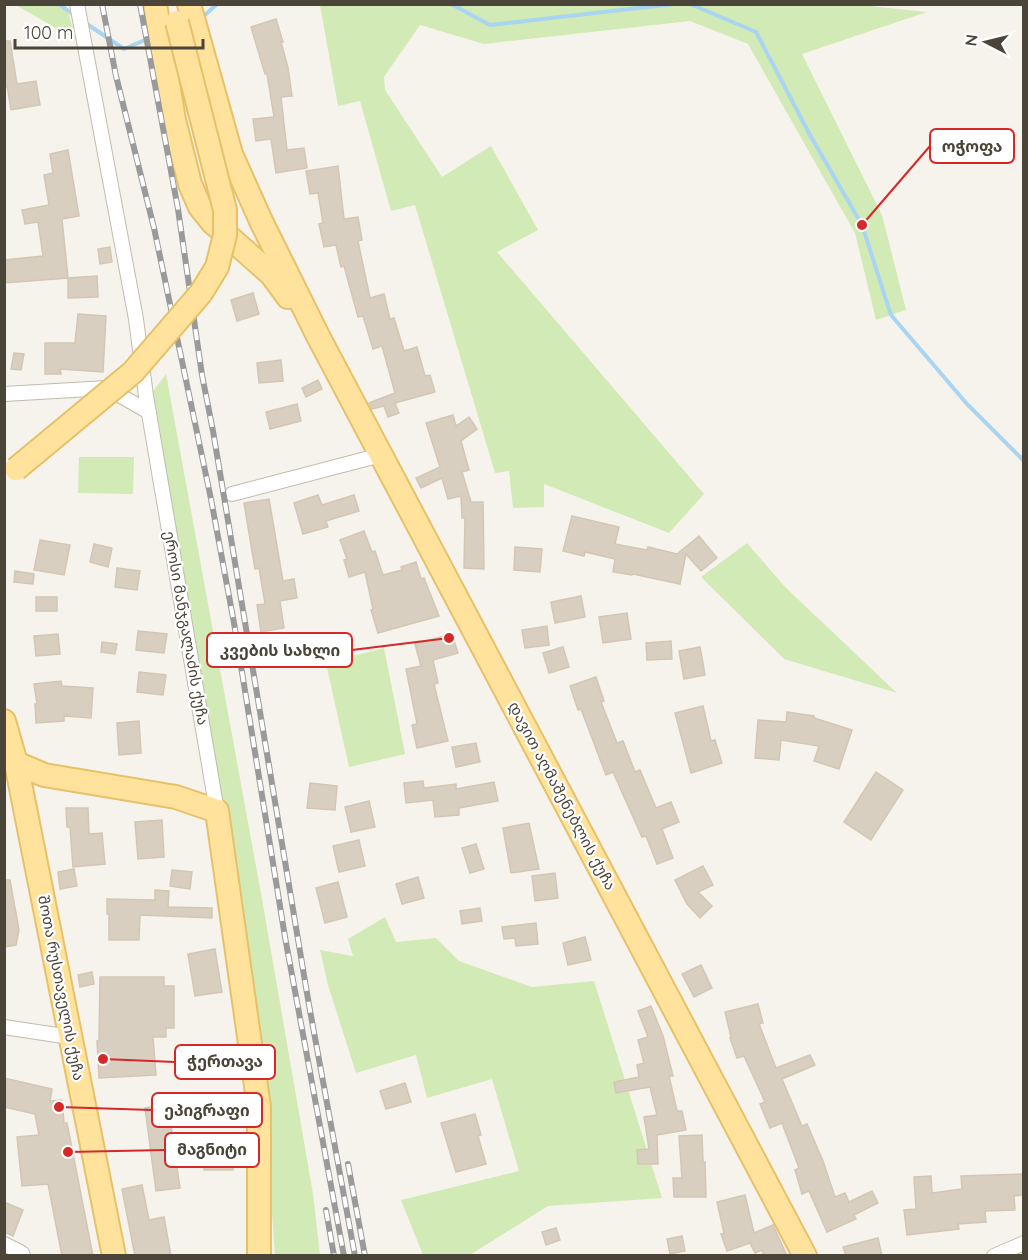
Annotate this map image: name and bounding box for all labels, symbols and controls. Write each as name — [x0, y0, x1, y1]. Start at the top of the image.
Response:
scale bar — [15, 12, 202, 50]
north arrow — [956, 12, 1016, 72]
text: 100 m — [24, 21, 73, 44]
text: N — [960, 33, 982, 47]
callout: ოჭოფა — [930, 129, 1014, 163]
text: ოჭოფა — [942, 136, 1002, 156]
street label: ეროსი მანჯგალაძის ქუჩა — [160, 529, 213, 727]
callout: კვების სახლი — [207, 633, 352, 667]
text: კვების სახლი — [220, 640, 340, 661]
street label: დავით აღმაშენებლის ქუჩა — [505, 698, 620, 893]
street label: შოთა რუსთაველის ქუჩა — [34, 894, 89, 1082]
callout: ჭერთავა — [175, 1045, 275, 1079]
text: ჭერთავა — [187, 1051, 263, 1071]
callout: ეპიგრაფი — [152, 1093, 262, 1127]
text: ეპიგრაფი — [164, 1100, 250, 1120]
callout: მაგნიტი — [165, 1133, 259, 1167]
text: მაგნიტი — [177, 1139, 247, 1159]

